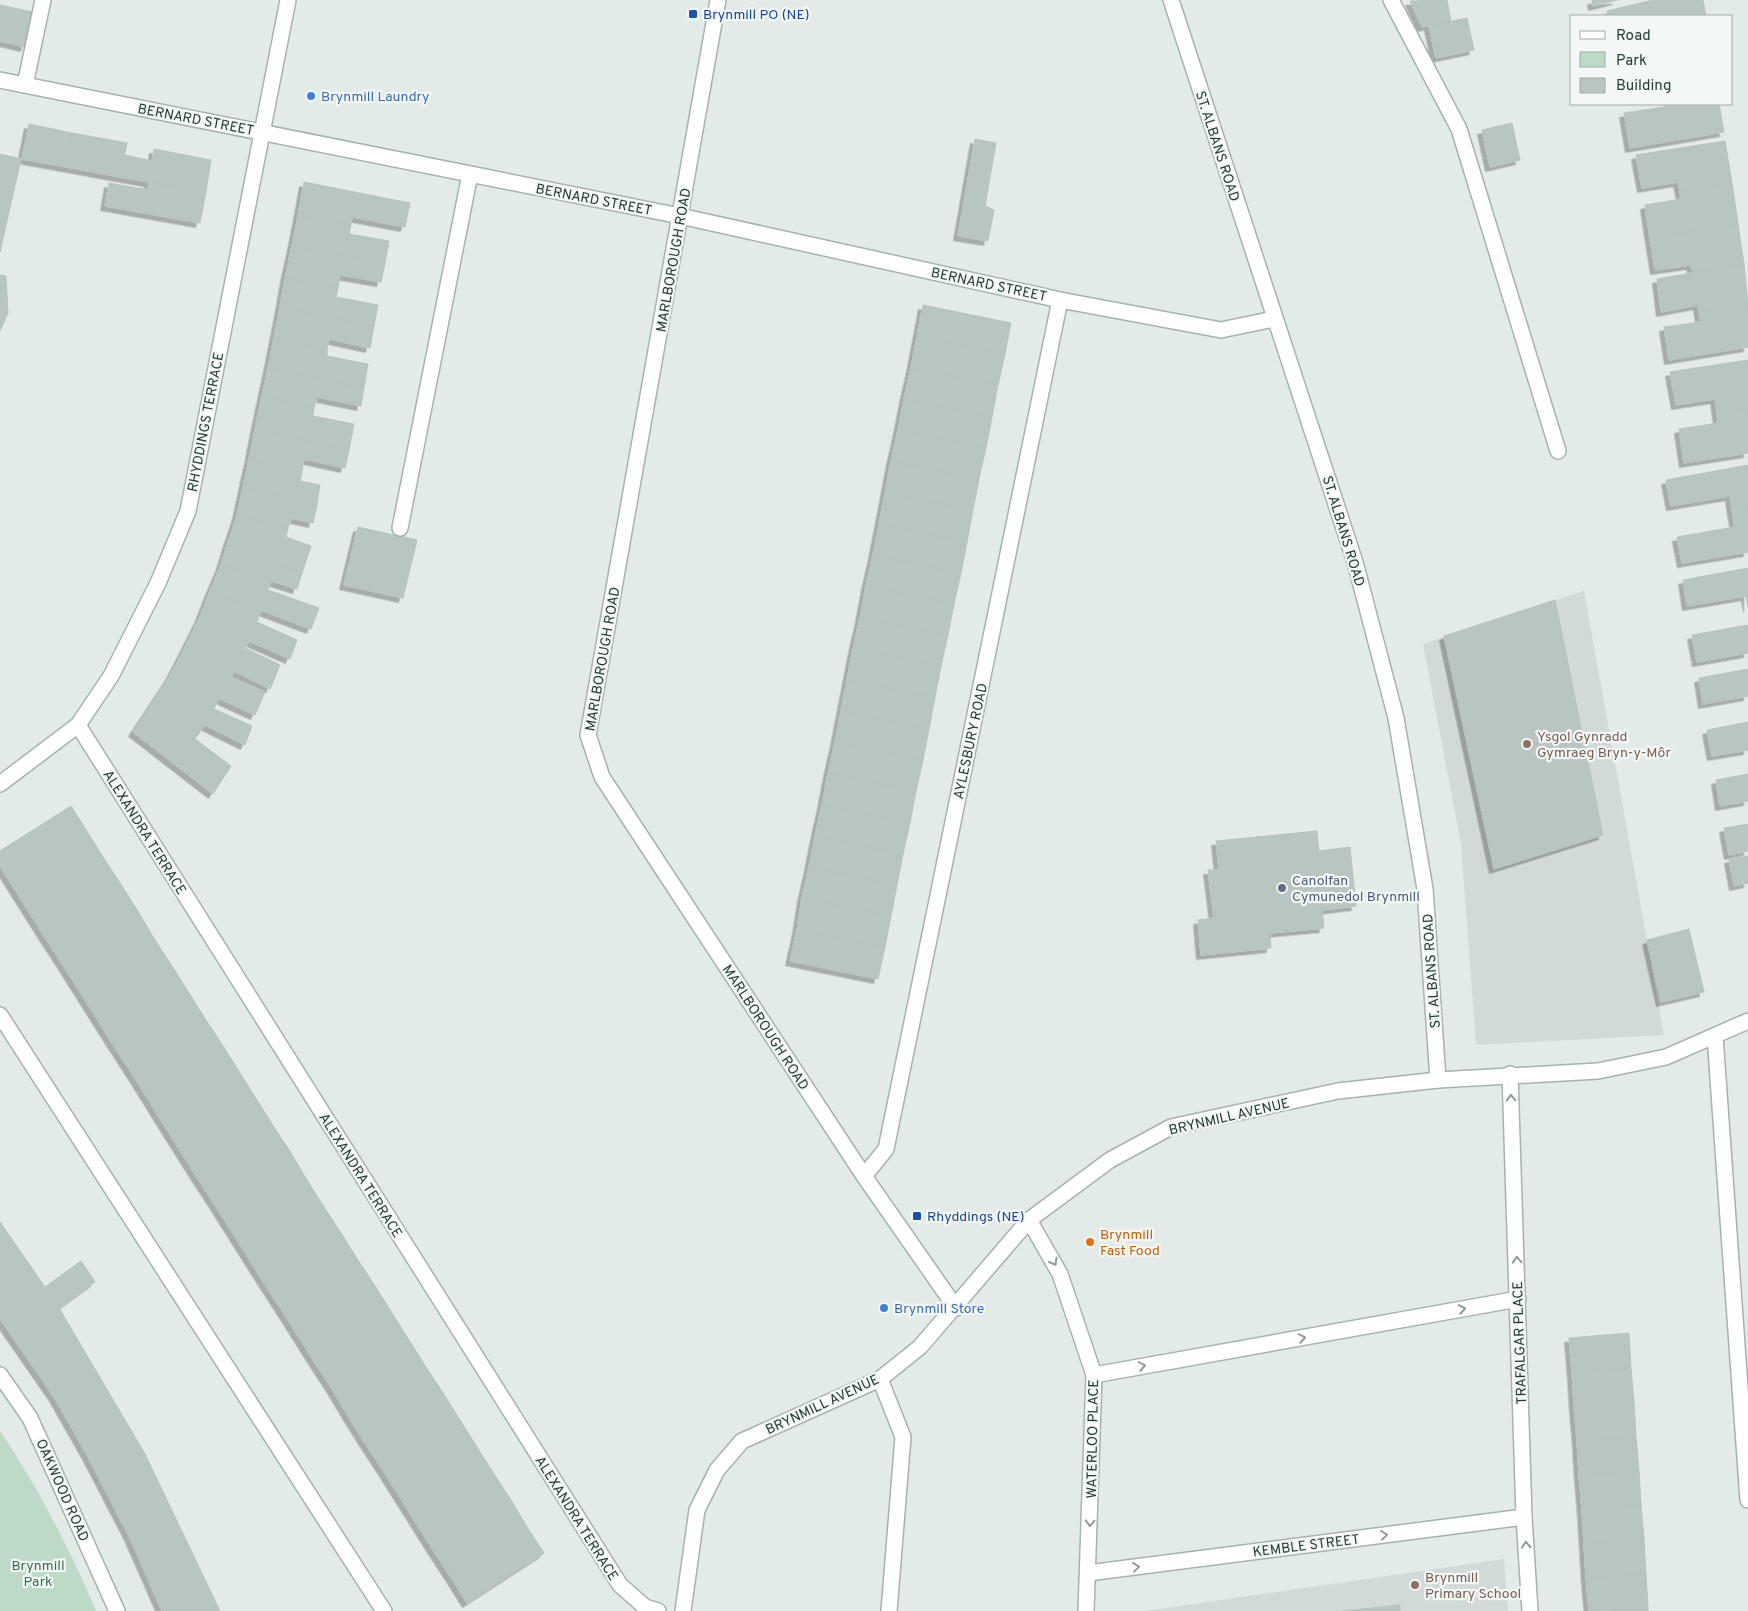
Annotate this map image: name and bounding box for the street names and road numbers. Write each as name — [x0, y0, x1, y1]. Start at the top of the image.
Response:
street label: ST. ALBANS ROAD — [1191, 89, 1242, 204]
street label: BERNARD STREET — [136, 101, 255, 140]
street label: BERNARD STREET — [534, 181, 653, 220]
street label: MARLBOROUGH ROAD — [653, 187, 696, 334]
street label: BERNARD STREET — [929, 265, 1048, 306]
street label: RHYDDINGS TERRACE — [185, 351, 228, 494]
street label: ST. ALBANS ROAD — [1318, 474, 1368, 589]
street label: MARLBOROUGH ROAD — [582, 586, 625, 733]
street label: AYLESBURY ROAD — [951, 682, 992, 801]
street label: ALEXANDRA TERRACE — [98, 767, 189, 898]
street label: ST. ALBANS ROAD — [1420, 913, 1445, 1029]
street label: MARLBOROUGH ROAD — [718, 962, 812, 1094]
street label: BRYNMILL AVENUE — [1167, 1095, 1291, 1140]
street label: ALEXANDRA TERRACE — [314, 1110, 405, 1241]
street label: TRAFALGAR PLACE — [1510, 1281, 1531, 1405]
street label: BRYNMILL AVENUE — [763, 1372, 882, 1439]
street label: WATERLOO PLACE — [1084, 1379, 1103, 1499]
street label: OAKWOOD ROAD — [31, 1437, 92, 1545]
street label: ALEXANDRA TERRACE — [530, 1453, 621, 1584]
street label: KEMBLE STREET — [1252, 1531, 1361, 1561]

